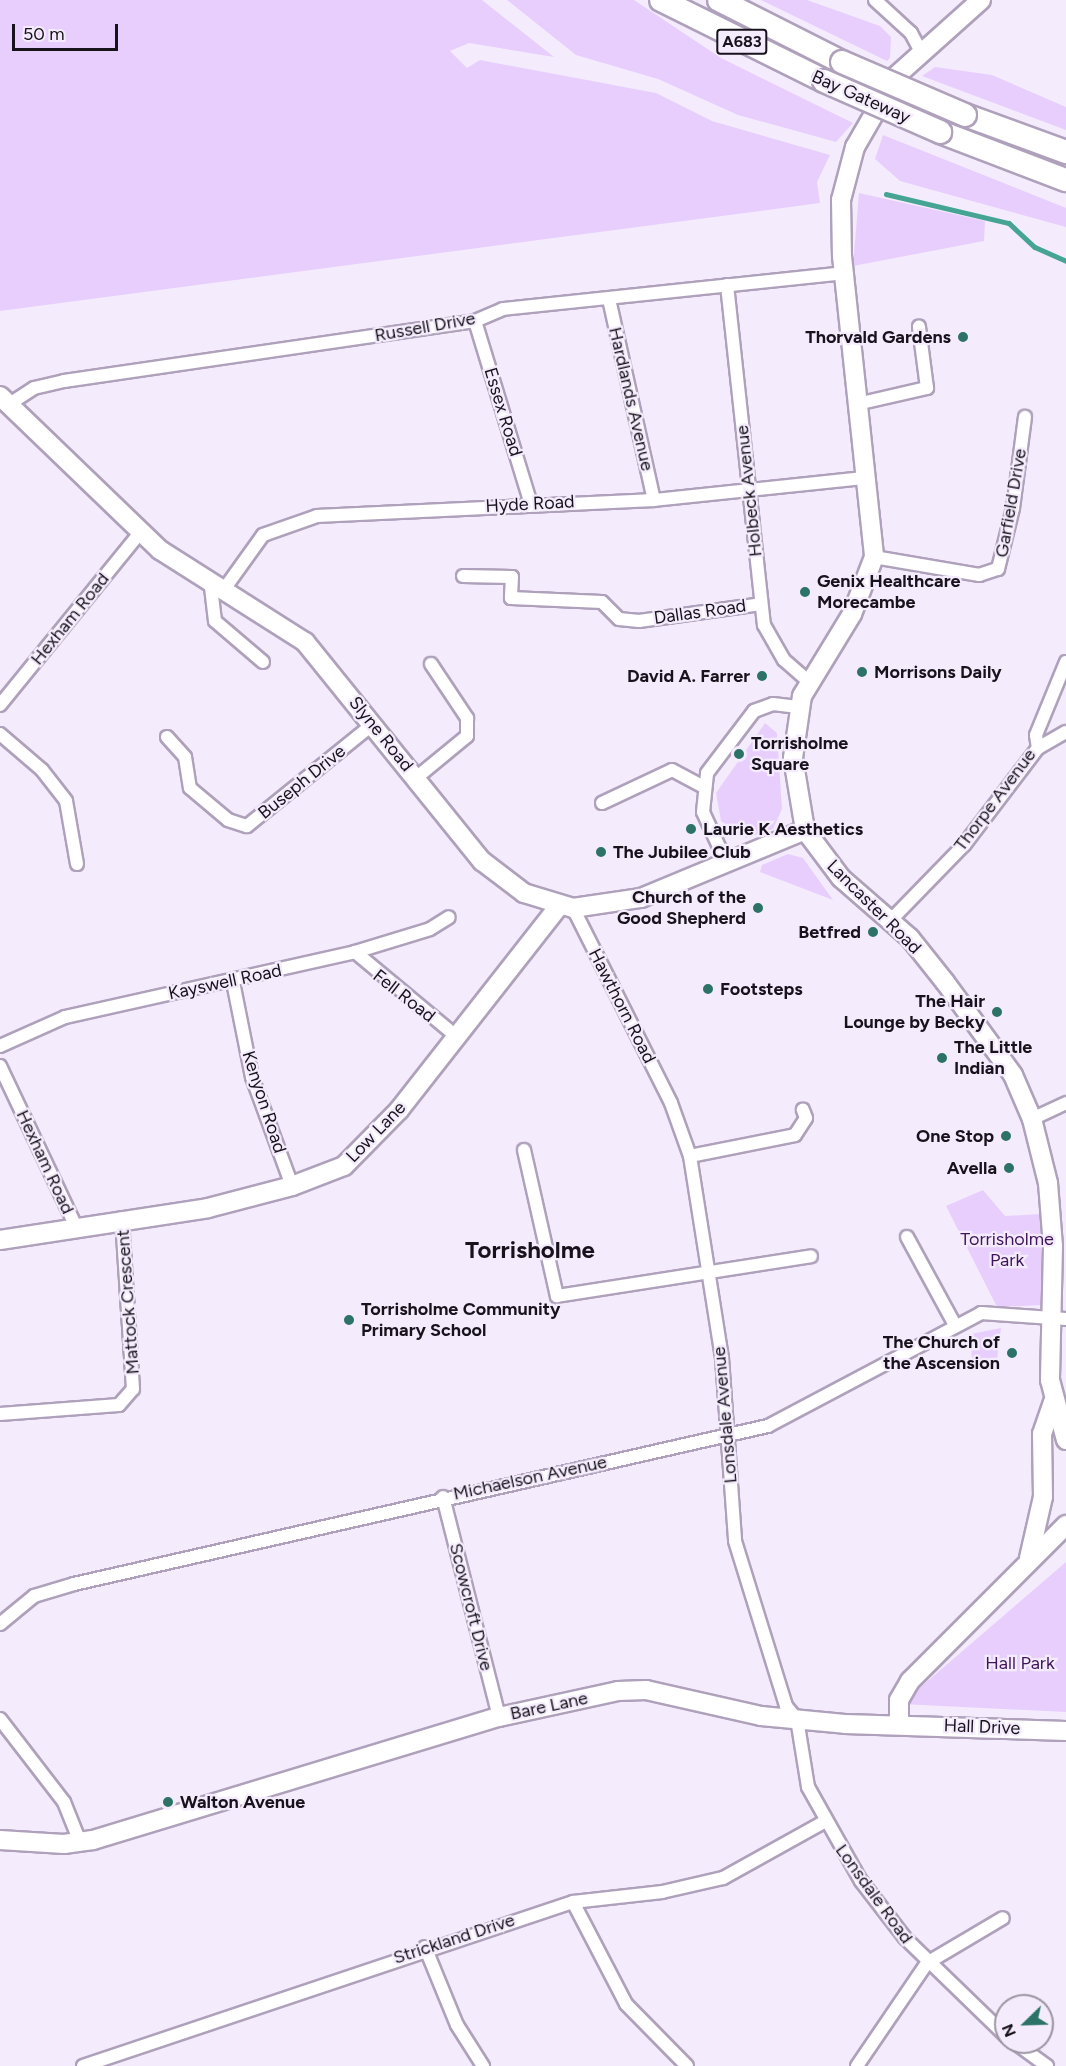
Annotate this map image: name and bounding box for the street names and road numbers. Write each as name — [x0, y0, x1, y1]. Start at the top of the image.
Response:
road number: A683 — [715, 29, 769, 55]
street label: Bay Gateway — [808, 66, 914, 128]
street label: Russell Drive — [373, 308, 477, 346]
street label: Hardlands Avenue — [604, 325, 658, 473]
street label: Essex Road — [479, 365, 527, 459]
street label: Holbeck Avenue — [731, 424, 767, 558]
street label: Garfield Drive — [991, 447, 1031, 559]
street label: Hyde Road — [485, 491, 575, 517]
street label: Hexham Road — [26, 569, 114, 669]
street label: Dallas Road — [652, 595, 748, 629]
street label: Slyne Road — [344, 692, 418, 776]
street label: Buseph Drive — [254, 740, 350, 824]
street label: Thorpe Avenue — [950, 745, 1040, 855]
street label: Lancaster Road — [822, 855, 926, 959]
street label: Hawthorn Road — [584, 945, 660, 1067]
street label: Kayswell Road — [166, 959, 284, 1005]
street label: Fell Road — [368, 965, 440, 1027]
street label: Kenyon Road — [237, 1048, 291, 1156]
street label: Low Lane — [342, 1097, 410, 1167]
street label: Hexham Road — [11, 1107, 79, 1217]
street label: Mattock Crescent — [112, 1229, 144, 1375]
street label: Lonsdale Avenue — [708, 1346, 742, 1484]
street label: Michaelson Avenue — [451, 1451, 609, 1505]
street label: Scowcroft Drive — [445, 1541, 497, 1673]
street label: Bare Lane — [508, 1687, 590, 1725]
street label: Hall Drive — [943, 1715, 1021, 1739]
street label: Lonsdale Road — [831, 1840, 917, 1948]
street label: Strickland Drive — [391, 1909, 517, 1969]

